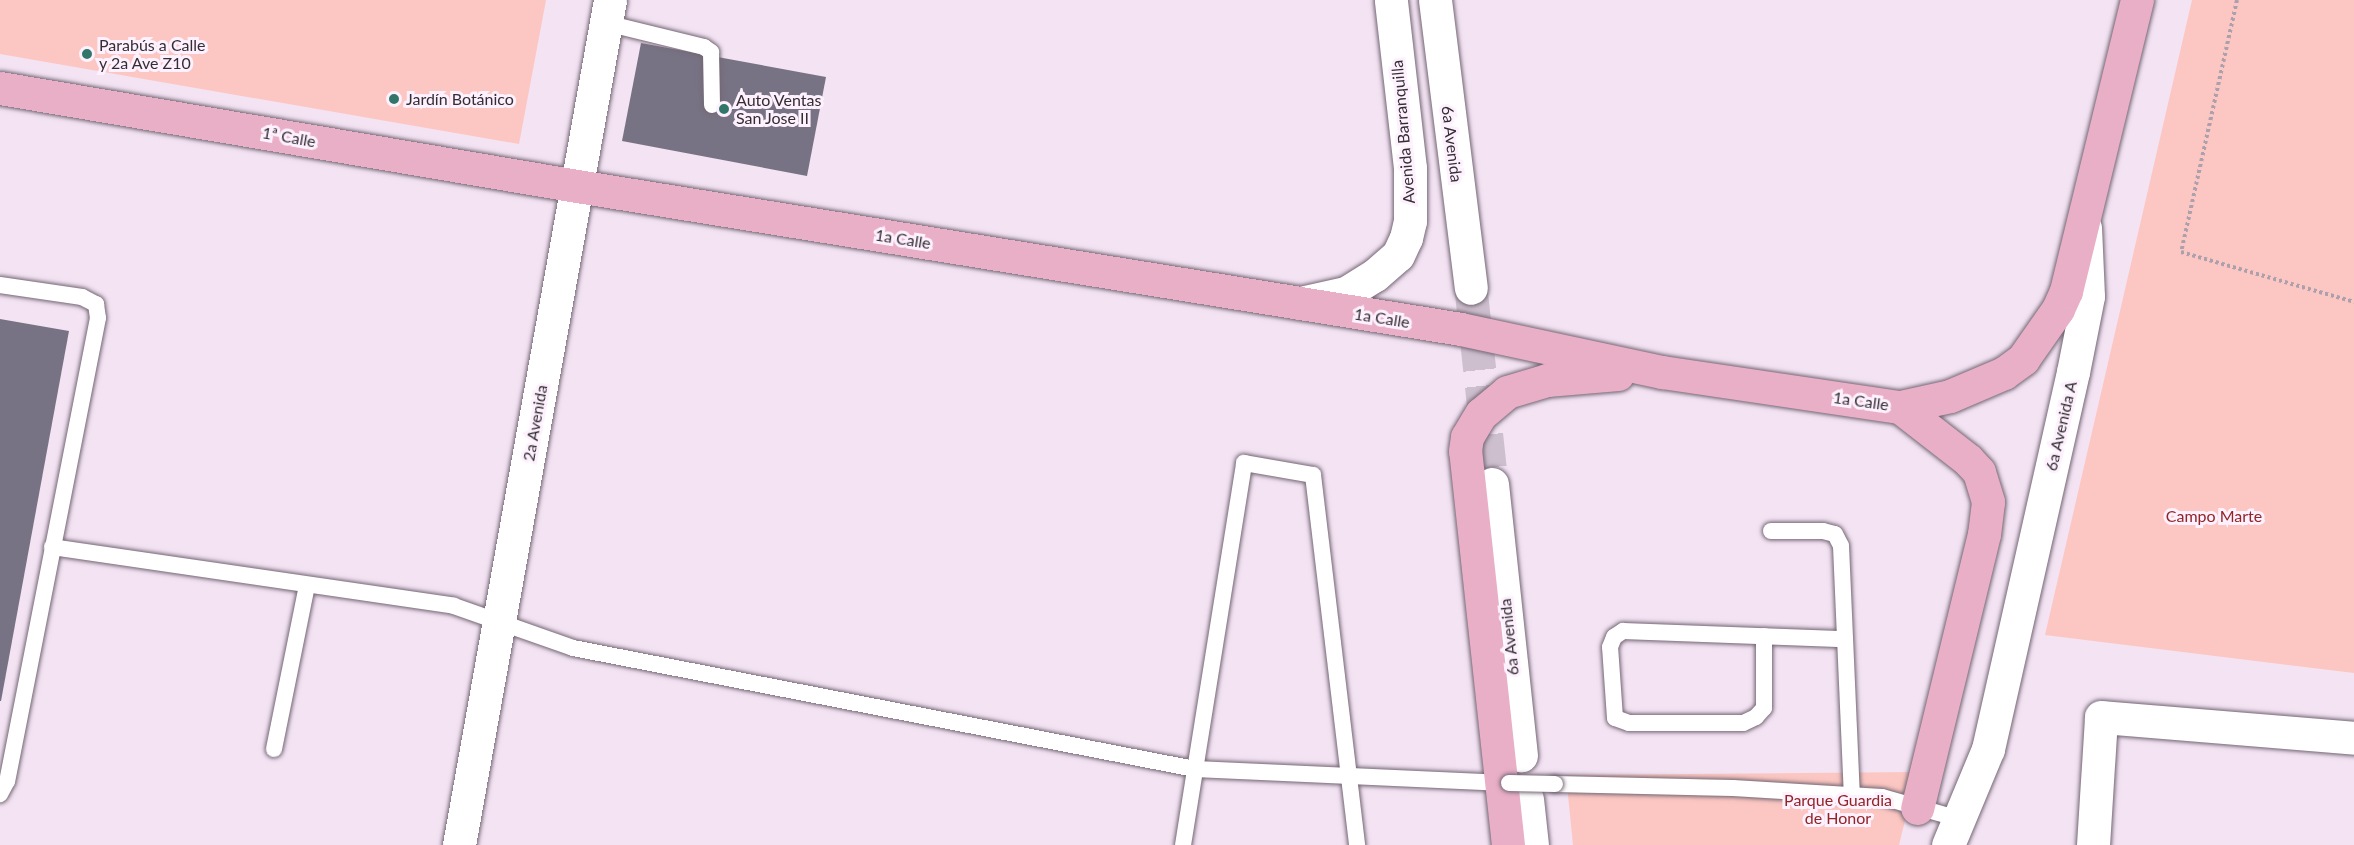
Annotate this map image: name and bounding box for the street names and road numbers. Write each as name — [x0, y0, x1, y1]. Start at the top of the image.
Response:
street label: Avenida Barranquilla — [1387, 59, 1419, 205]
street label: 6a Avenida — [1438, 104, 1466, 184]
street label: 1ª Calle — [261, 123, 317, 151]
street label: 1a Calle — [874, 225, 932, 253]
street label: 1a Calle — [1353, 304, 1411, 332]
street label: 6a Avenida A — [2041, 379, 2081, 473]
street label: 2a Avenida — [519, 383, 551, 463]
street label: 1a Calle — [1832, 388, 1890, 414]
street label: 6a Avenida — [1495, 597, 1523, 677]

